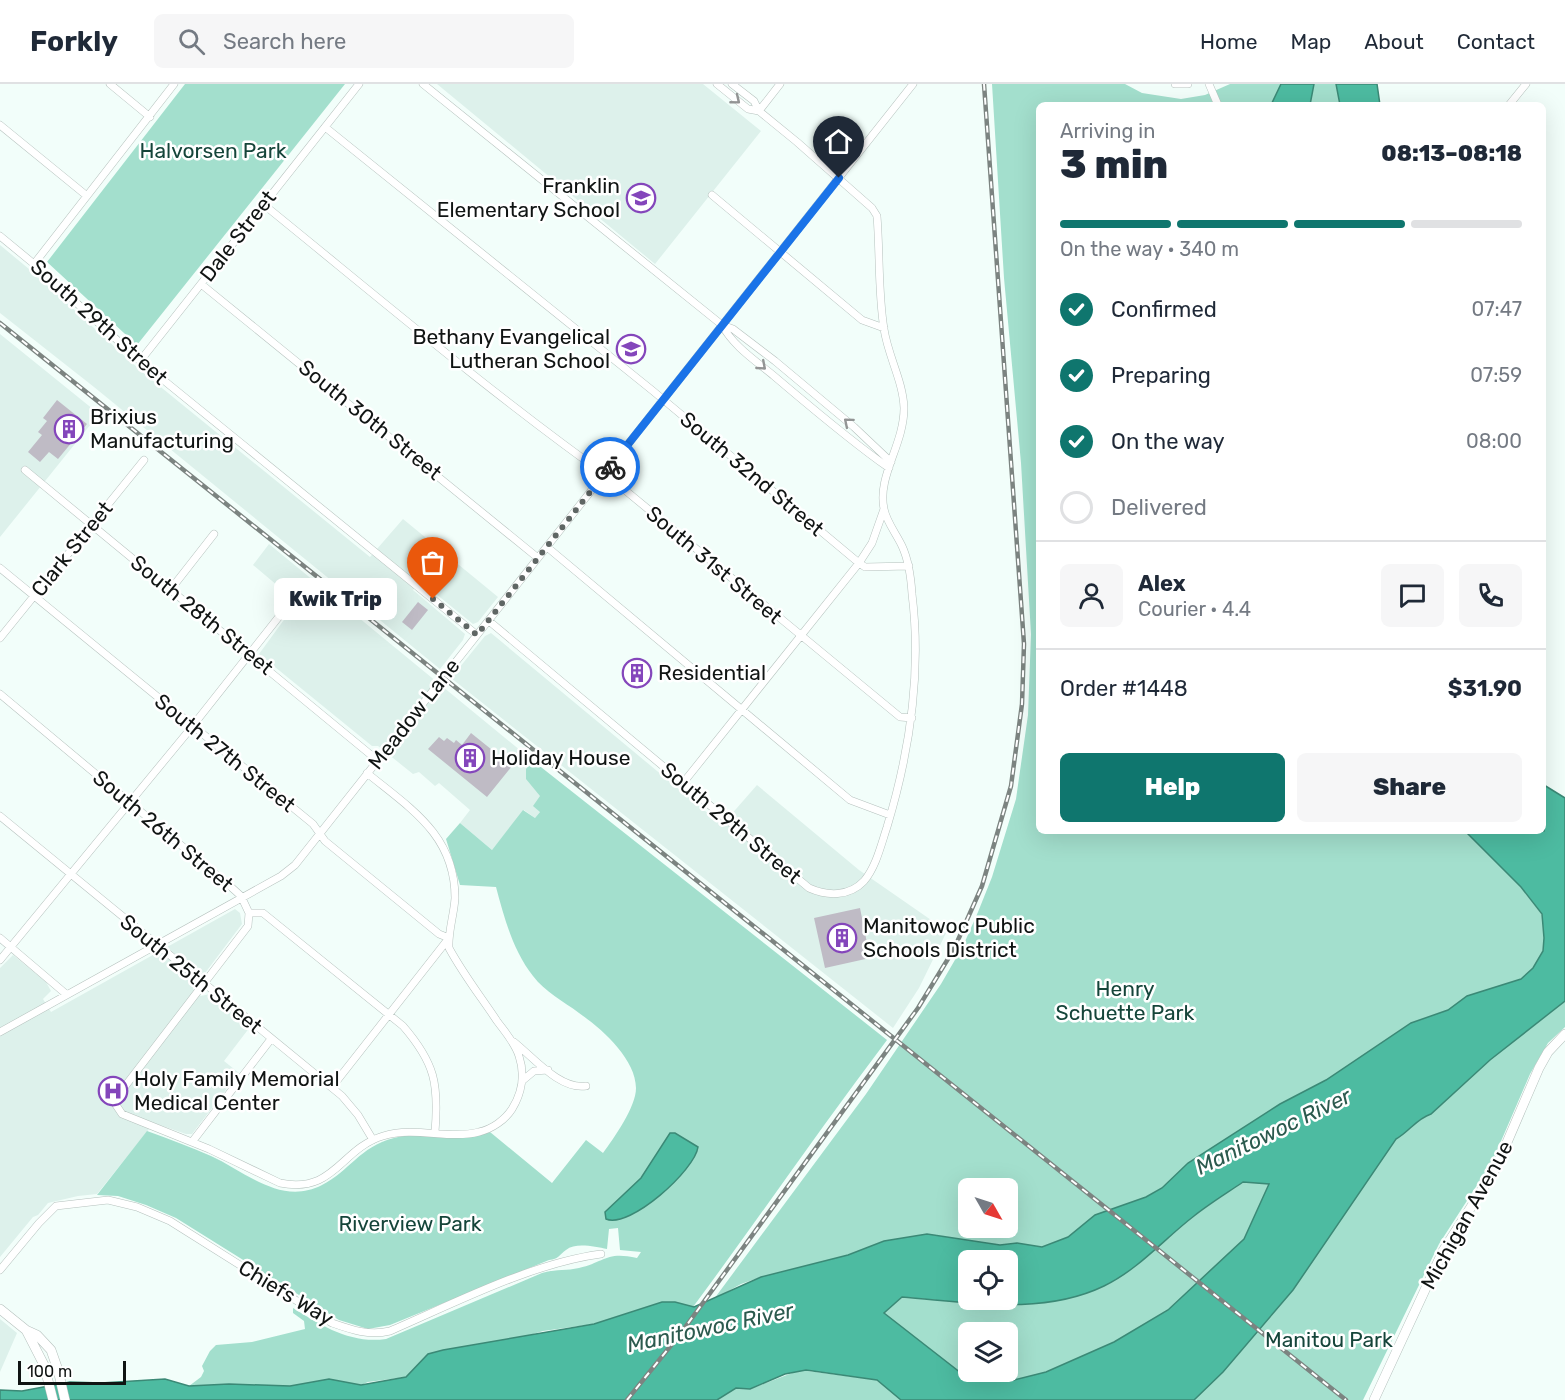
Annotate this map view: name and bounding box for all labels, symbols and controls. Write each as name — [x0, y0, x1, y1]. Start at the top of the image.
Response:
search box — [154, 14, 574, 68]
text: Forkly — [30, 25, 118, 58]
icon: search — [175, 25, 208, 58]
text: Search here — [223, 28, 346, 55]
text: Home — [1200, 29, 1257, 54]
text: Map — [1290, 29, 1331, 54]
text: About — [1364, 29, 1424, 54]
text: Contact — [1457, 29, 1535, 54]
one-way arrow — [730, 93, 741, 104]
pin — [813, 116, 864, 178]
text: Arriving in — [1060, 119, 1155, 143]
icon: home — [822, 125, 855, 158]
park label: Halvorsen Park — [140, 138, 287, 163]
text: 08:13–08:18 — [1381, 140, 1522, 167]
text: 3 min — [1060, 142, 1168, 188]
place label: Franklin Elementary School — [437, 173, 620, 222]
school or university icon: Franklin Elementary School — [625, 182, 657, 214]
street label: Dale Street — [194, 185, 281, 286]
text: On the way · 340 m — [1060, 237, 1239, 261]
street label: South 29th Street — [26, 254, 173, 390]
icon: check — [1060, 293, 1093, 326]
text: Confirmed — [1111, 296, 1217, 323]
text: 07:47 — [1472, 297, 1522, 321]
place label: Bethany Evangelical Lutheran School — [412, 324, 610, 373]
school or university icon: Bethany Evangelical Lutheran School — [615, 333, 647, 365]
street label: South 30th Street — [294, 354, 447, 485]
one-way arrow — [755, 359, 766, 370]
icon: check — [1060, 359, 1093, 392]
text: Preparing — [1111, 362, 1211, 389]
text: 07:59 — [1470, 363, 1522, 387]
place label: Brixius Manufacturing — [90, 404, 234, 453]
street label: South 32nd Street — [675, 406, 829, 541]
building icon: Brixius Manufacturing — [53, 413, 85, 445]
one-way arrow — [844, 418, 855, 429]
icon: check — [1060, 425, 1093, 458]
text: On the way — [1111, 428, 1225, 455]
text: 08:00 — [1466, 429, 1522, 453]
courier — [580, 437, 640, 497]
icon: bike — [594, 451, 627, 484]
text: Delivered — [1111, 494, 1207, 521]
street label: Clark Street — [26, 496, 118, 601]
street label: South 31st Street — [641, 500, 787, 629]
pin — [407, 537, 458, 599]
icon: bag — [416, 546, 449, 579]
street label: South 28th Street — [126, 549, 279, 680]
button: person — [1060, 564, 1123, 627]
button: chat — [1381, 564, 1444, 627]
button: phone — [1459, 564, 1522, 627]
text: Alex — [1138, 570, 1186, 597]
callout: Kwik Trip — [274, 578, 397, 620]
text: Kwik Trip — [289, 587, 382, 611]
text: Courier · 4.4 — [1138, 597, 1251, 621]
street label: Meadow Lane — [363, 653, 465, 774]
building icon: Residential — [621, 657, 653, 689]
place label: Residential — [658, 660, 766, 685]
text: Order #1448 — [1060, 675, 1188, 702]
text: $31.90 — [1448, 675, 1522, 702]
street label: South 27th Street — [150, 688, 301, 817]
building icon: Holiday House — [454, 742, 486, 774]
place label: Holiday House — [491, 745, 630, 770]
button: Help — [1060, 753, 1285, 822]
button: Share — [1297, 753, 1522, 822]
street label: South 29th Street — [656, 757, 807, 889]
street label: South 26th Street — [88, 765, 239, 897]
street label: South 25th Street — [115, 909, 267, 1039]
place label: Manitowoc Public Schools District — [863, 913, 1035, 962]
building icon: Manitowoc Public Schools District — [826, 922, 858, 954]
park label: Henry Schuette Park — [1056, 976, 1195, 1025]
place label: Holy Family Memorial Medical Center — [134, 1066, 340, 1115]
hospital icon: Holy Family Memorial Medical Center — [97, 1075, 129, 1107]
water label: Manitowoc River — [1191, 1081, 1357, 1181]
street label: Michigan Avenue — [1415, 1136, 1518, 1294]
north arrow — [958, 1178, 1018, 1238]
map controls — [958, 1178, 1018, 1382]
park label: Riverview Park — [338, 1211, 482, 1236]
button: locate — [958, 1250, 1018, 1310]
street label: Chiefs Way — [234, 1254, 339, 1331]
water label: Manitowoc River — [624, 1296, 797, 1358]
button: layers — [958, 1322, 1018, 1382]
park label: Manitou Park — [1265, 1327, 1393, 1352]
scale bar — [18, 1358, 126, 1386]
text: 100 m — [27, 1362, 72, 1381]

